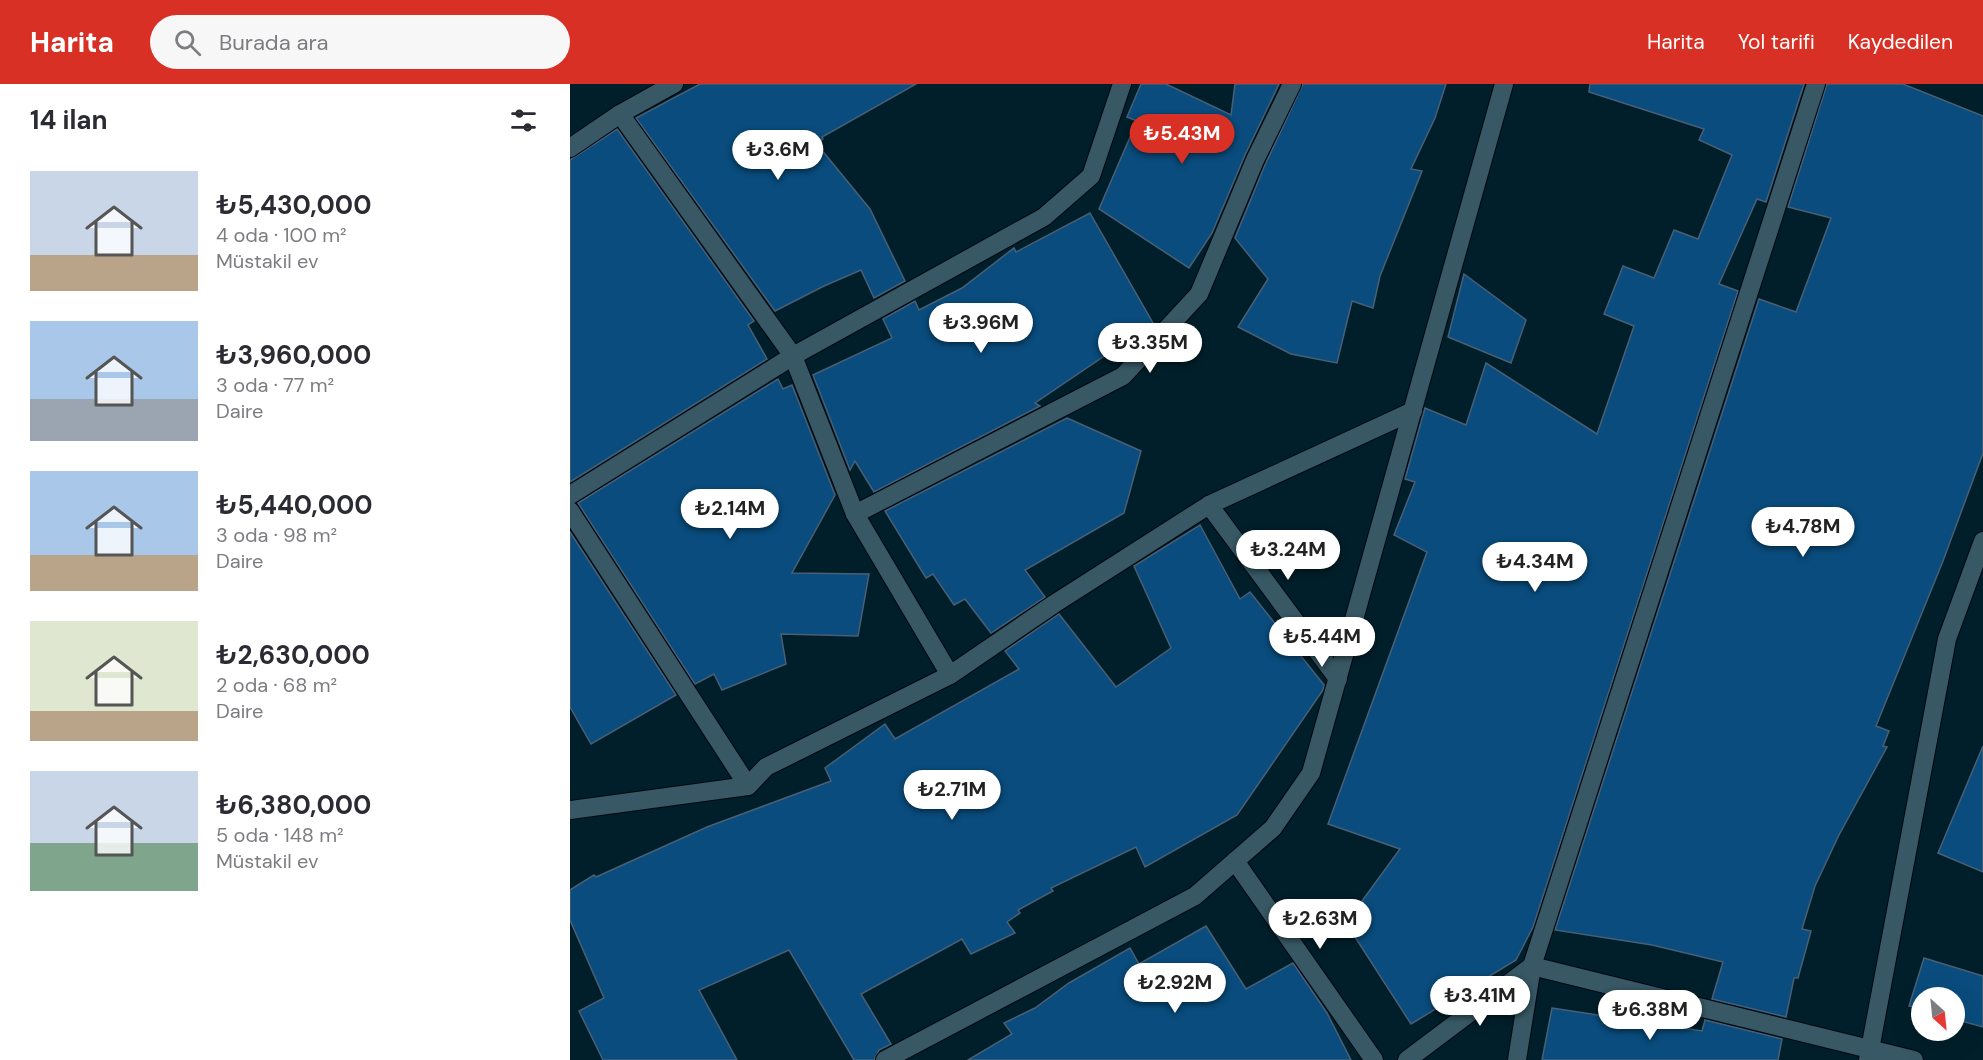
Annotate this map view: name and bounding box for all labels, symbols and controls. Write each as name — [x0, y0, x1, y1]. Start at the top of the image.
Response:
search box — [150, 15, 570, 69]
text: Harita — [30, 24, 114, 61]
icon: search — [171, 26, 204, 59]
text: Burada ara — [219, 28, 329, 57]
text: Harita — [1647, 28, 1705, 56]
text: Yol tarifi — [1738, 28, 1815, 56]
text: Kaydedilen — [1848, 28, 1953, 56]
text: 14 ilan — [30, 103, 108, 137]
icon: filters — [507, 104, 540, 137]
pin: ₺5.43M — [1133, 114, 1231, 165]
text: ₺5.43M — [1144, 120, 1220, 146]
pin: ₺3.6M — [736, 130, 820, 181]
text: ₺3.6M — [746, 136, 810, 162]
text: ₺5,430,000 — [216, 188, 371, 222]
icon: home — [78, 195, 150, 267]
text: 4 oda · 100 m² — [216, 222, 347, 248]
text: Müstakil ev — [216, 248, 318, 274]
pin: ₺3.96M — [932, 303, 1030, 354]
text: ₺3.96M — [943, 309, 1019, 335]
pin: ₺3.35M — [1101, 323, 1199, 374]
text: ₺3.35M — [1112, 329, 1188, 355]
text: ₺3,960,000 — [216, 338, 371, 372]
icon: home — [78, 345, 150, 417]
text: 3 oda · 77 m² — [216, 372, 334, 398]
text: Daire — [216, 398, 263, 424]
text: ₺5,440,000 — [216, 488, 373, 522]
pin: ₺2.14M — [681, 489, 779, 540]
icon: home — [78, 495, 150, 567]
text: ₺2.14M — [695, 495, 765, 521]
pin: ₺4.78M — [1754, 507, 1852, 558]
text: ₺4.78M — [1766, 513, 1840, 539]
text: 3 oda · 98 m² — [216, 522, 337, 548]
pin: ₺3.24M — [1239, 530, 1337, 581]
text: ₺3.24M — [1250, 536, 1326, 562]
pin: ₺4.34M — [1486, 542, 1584, 593]
text: Daire — [216, 548, 263, 574]
text: ₺4.34M — [1496, 548, 1574, 574]
pin: ₺5.44M — [1273, 617, 1371, 668]
text: ₺5.44M — [1283, 623, 1361, 649]
text: ₺2,630,000 — [216, 638, 370, 672]
icon: home — [78, 645, 150, 717]
text: 2 oda · 68 m² — [216, 672, 337, 698]
text: Daire — [216, 698, 263, 724]
pin: ₺2.71M — [903, 770, 1001, 821]
text: ₺2.71M — [918, 776, 986, 802]
text: ₺6,380,000 — [216, 788, 371, 822]
icon: home — [78, 795, 150, 867]
text: 5 oda · 148 m² — [216, 822, 344, 848]
text: Müstakil ev — [216, 848, 318, 874]
pin: ₺2.63M — [1271, 899, 1369, 950]
text: ₺2.63M — [1283, 905, 1357, 931]
pin: ₺2.92M — [1126, 963, 1224, 1014]
text: ₺2.92M — [1138, 969, 1212, 995]
pin: ₺3.41M — [1431, 976, 1529, 1027]
text: ₺3.41M — [1444, 982, 1516, 1008]
north arrow — [1911, 987, 1965, 1041]
map controls — [1911, 987, 1965, 1041]
pin: ₺6.38M — [1601, 990, 1699, 1041]
text: ₺6.38M — [1612, 996, 1688, 1022]

